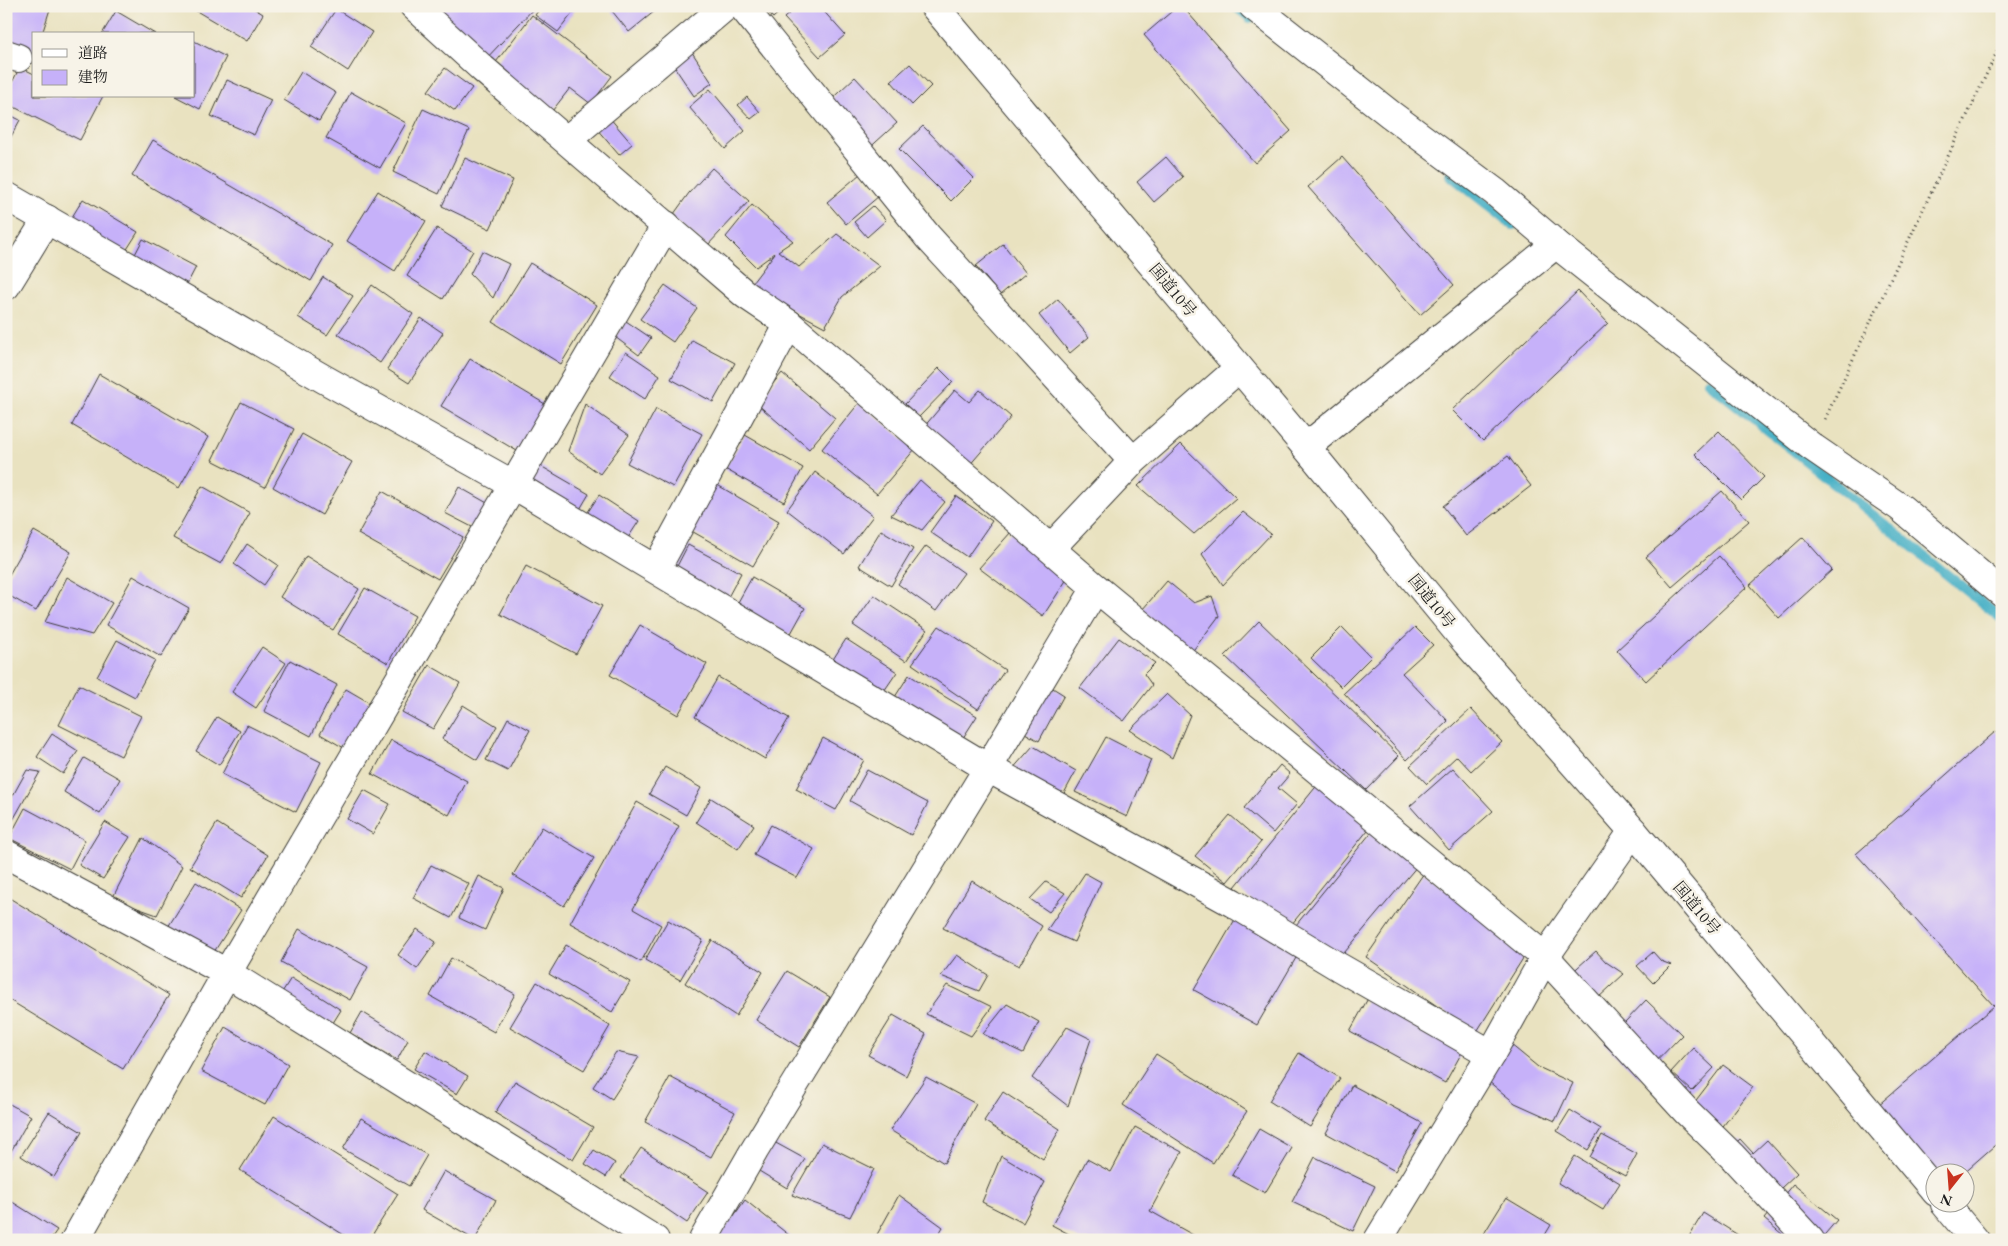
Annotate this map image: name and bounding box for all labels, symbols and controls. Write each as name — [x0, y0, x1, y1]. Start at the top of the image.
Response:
legend — [32, 32, 195, 98]
text: 道路 — [78, 43, 108, 62]
text: 建物 — [78, 67, 108, 86]
street label: 国道10号 — [1145, 259, 1201, 321]
street label: 国道10号 — [1404, 570, 1460, 632]
street label: 国道10号 — [1669, 877, 1725, 939]
north arrow — [1926, 1164, 1976, 1214]
text: N — [1938, 1190, 1954, 1211]

